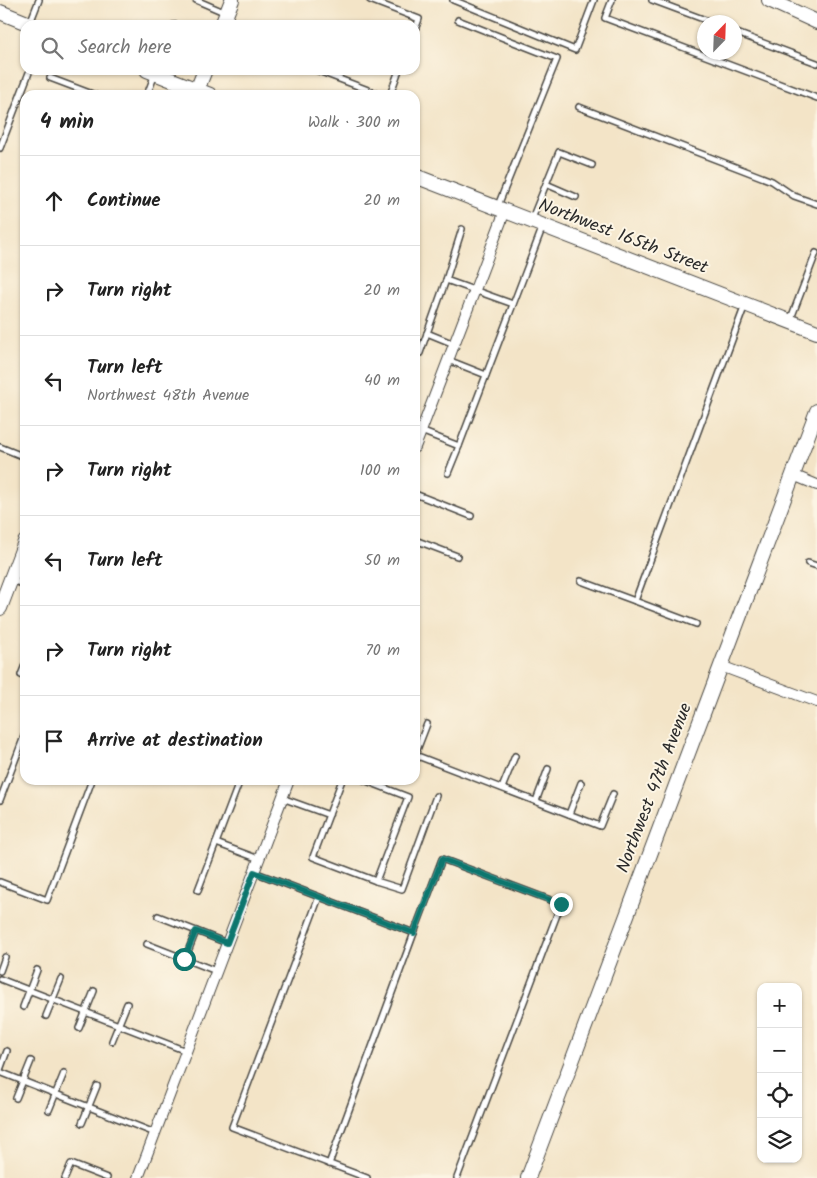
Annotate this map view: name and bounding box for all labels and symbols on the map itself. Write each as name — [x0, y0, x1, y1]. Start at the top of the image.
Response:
north arrow — [697, 15, 742, 60]
street label: Northwest 165th Street — [534, 191, 713, 283]
street label: Northwest 47th Avenue — [609, 699, 701, 877]
route end — [550, 893, 573, 916]
route start — [173, 948, 196, 971]

